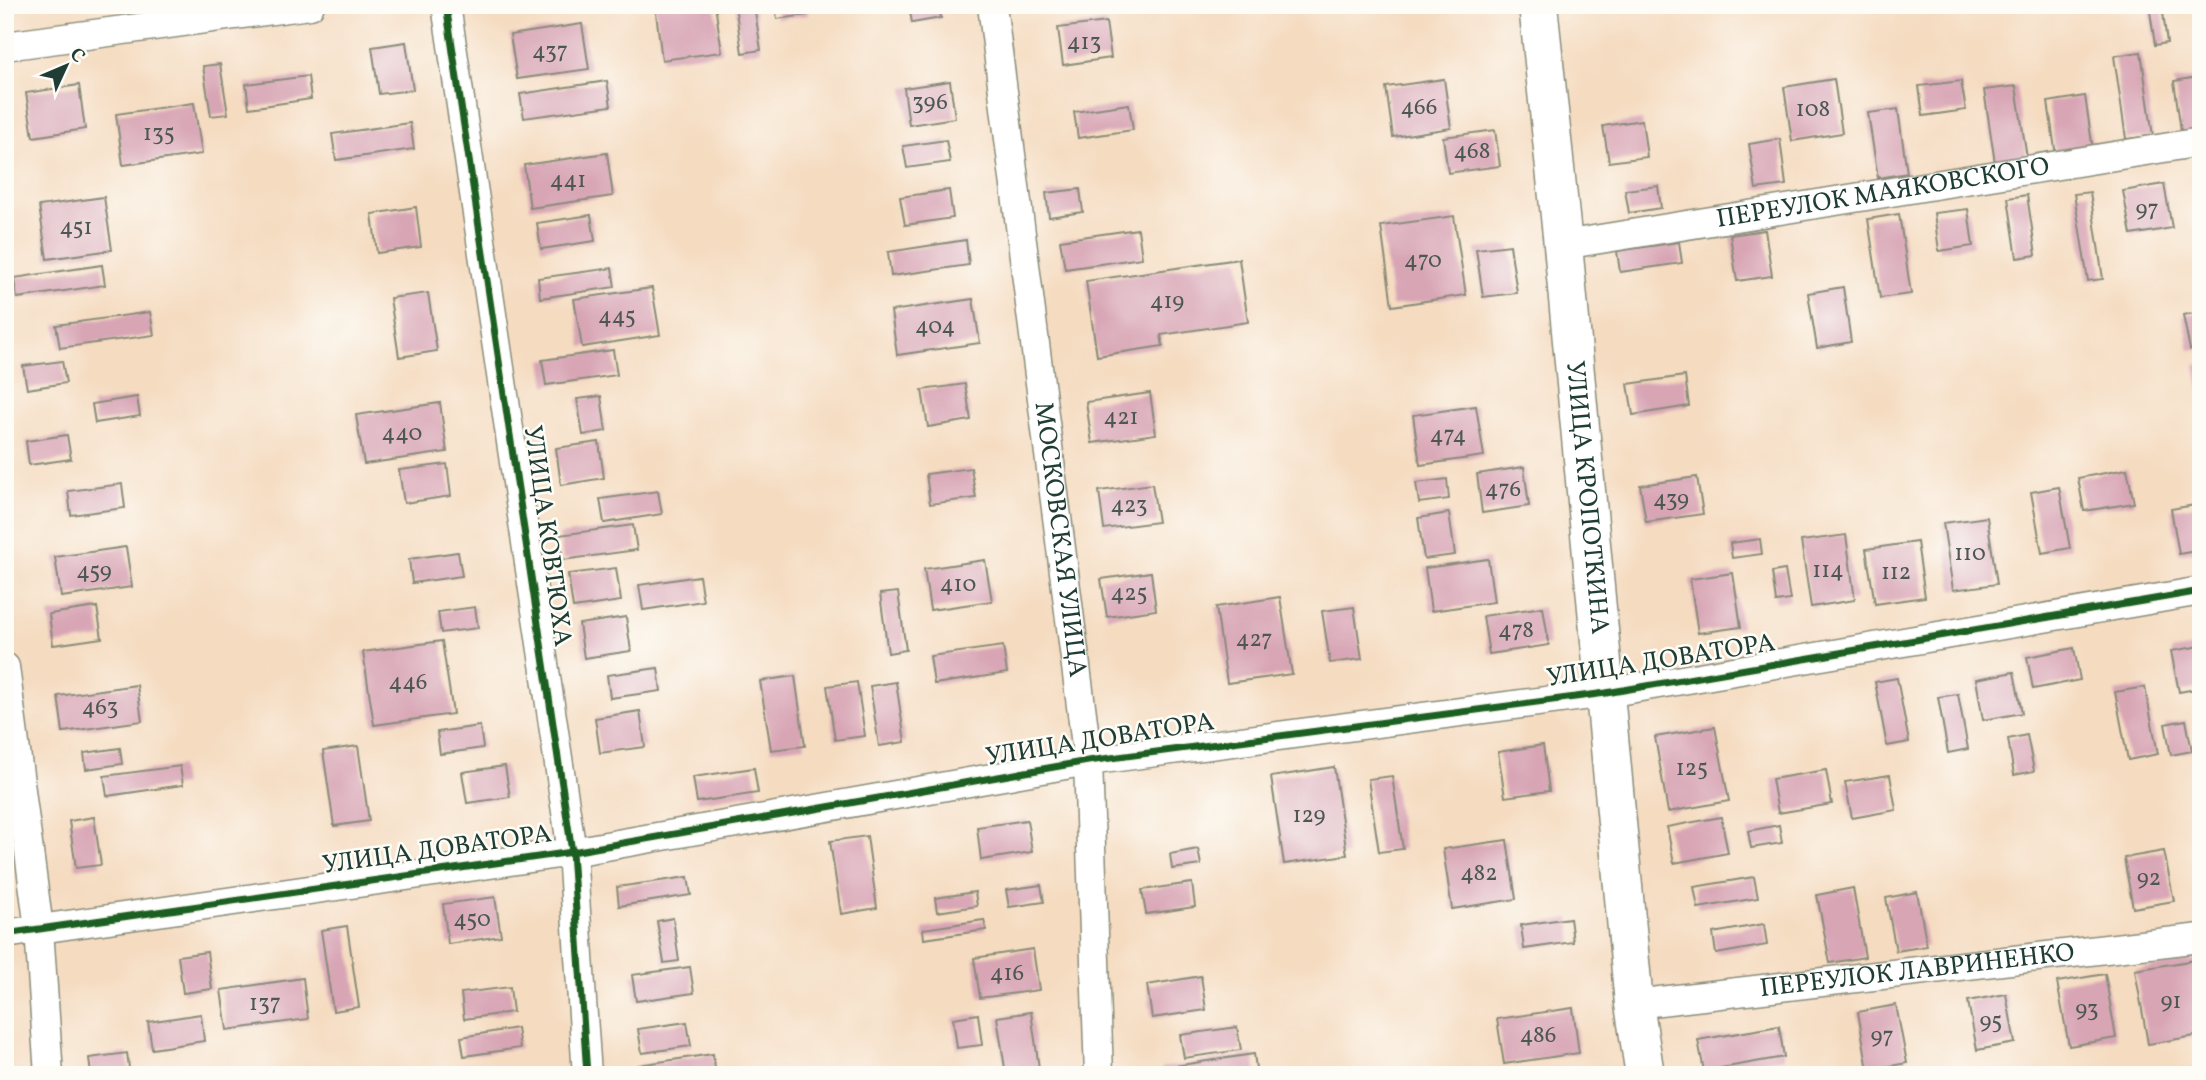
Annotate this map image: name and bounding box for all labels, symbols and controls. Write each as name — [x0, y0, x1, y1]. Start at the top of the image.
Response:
house number: 413 — [1067, 27, 1101, 59]
north arrow — [32, 32, 102, 102]
house number: 437 — [532, 36, 568, 68]
text: С — [63, 42, 90, 69]
house number: 396 — [912, 87, 948, 119]
house number: 466 — [1401, 92, 1437, 124]
house number: 108 — [1796, 94, 1830, 126]
house number: 135 — [143, 118, 175, 150]
house number: 468 — [1454, 136, 1490, 168]
street label: ПЕРЕУЛОК МАЯКОВСКОГО — [1714, 149, 2052, 238]
house number: 441 — [550, 165, 586, 197]
house number: 97 — [2135, 194, 2159, 226]
house number: 451 — [59, 212, 93, 244]
house number: 470 — [1404, 245, 1442, 277]
house number: 419 — [1150, 286, 1184, 318]
house number: 445 — [598, 301, 636, 333]
house number: 404 — [915, 311, 955, 343]
street label: УЛИЦА КРОПОТКИНА — [1556, 359, 1617, 636]
street label: МОСКОВСКАЯ УЛИЦА — [1025, 400, 1095, 679]
house number: 421 — [1103, 402, 1139, 434]
house number: 440 — [382, 418, 422, 450]
house number: 474 — [1430, 420, 1466, 452]
street label: УЛИЦА КОВТЮХА — [514, 423, 580, 649]
house number: 476 — [1485, 474, 1521, 506]
house number: 439 — [1653, 484, 1689, 516]
house number: 423 — [1110, 490, 1148, 522]
house number: 110 — [1954, 538, 1986, 570]
house number: 114 — [1812, 555, 1844, 587]
house number: 459 — [76, 556, 112, 588]
house number: 112 — [1881, 557, 1911, 589]
house number: 410 — [940, 569, 976, 601]
house number: 425 — [1110, 578, 1148, 610]
house number: 478 — [1498, 615, 1534, 647]
house number: 427 — [1236, 624, 1272, 656]
street label: УЛИЦА ДОВАТОРА — [1544, 625, 1778, 697]
house number: 446 — [389, 667, 427, 699]
house number: 463 — [82, 692, 118, 724]
street label: УЛИЦА ДОВАТОРА — [983, 704, 1217, 776]
house number: 125 — [1676, 753, 1708, 785]
house number: 129 — [1293, 800, 1326, 832]
street label: УЛИЦА ДОВАТОРА — [320, 816, 554, 884]
house number: 482 — [1460, 858, 1498, 890]
house number: 92 — [2137, 863, 2161, 895]
house number: 450 — [453, 904, 491, 936]
street label: ПЕРЕУЛОК ЛАВРИНЕНКО — [1758, 935, 2076, 1007]
house number: 416 — [990, 958, 1024, 990]
house number: 91 — [2161, 986, 2181, 1018]
house number: 137 — [249, 988, 281, 1020]
house number: 93 — [2075, 994, 2099, 1026]
house number: 95 — [1980, 1006, 2002, 1038]
house number: 486 — [1520, 1020, 1556, 1052]
house number: 97 — [1870, 1021, 1894, 1053]

